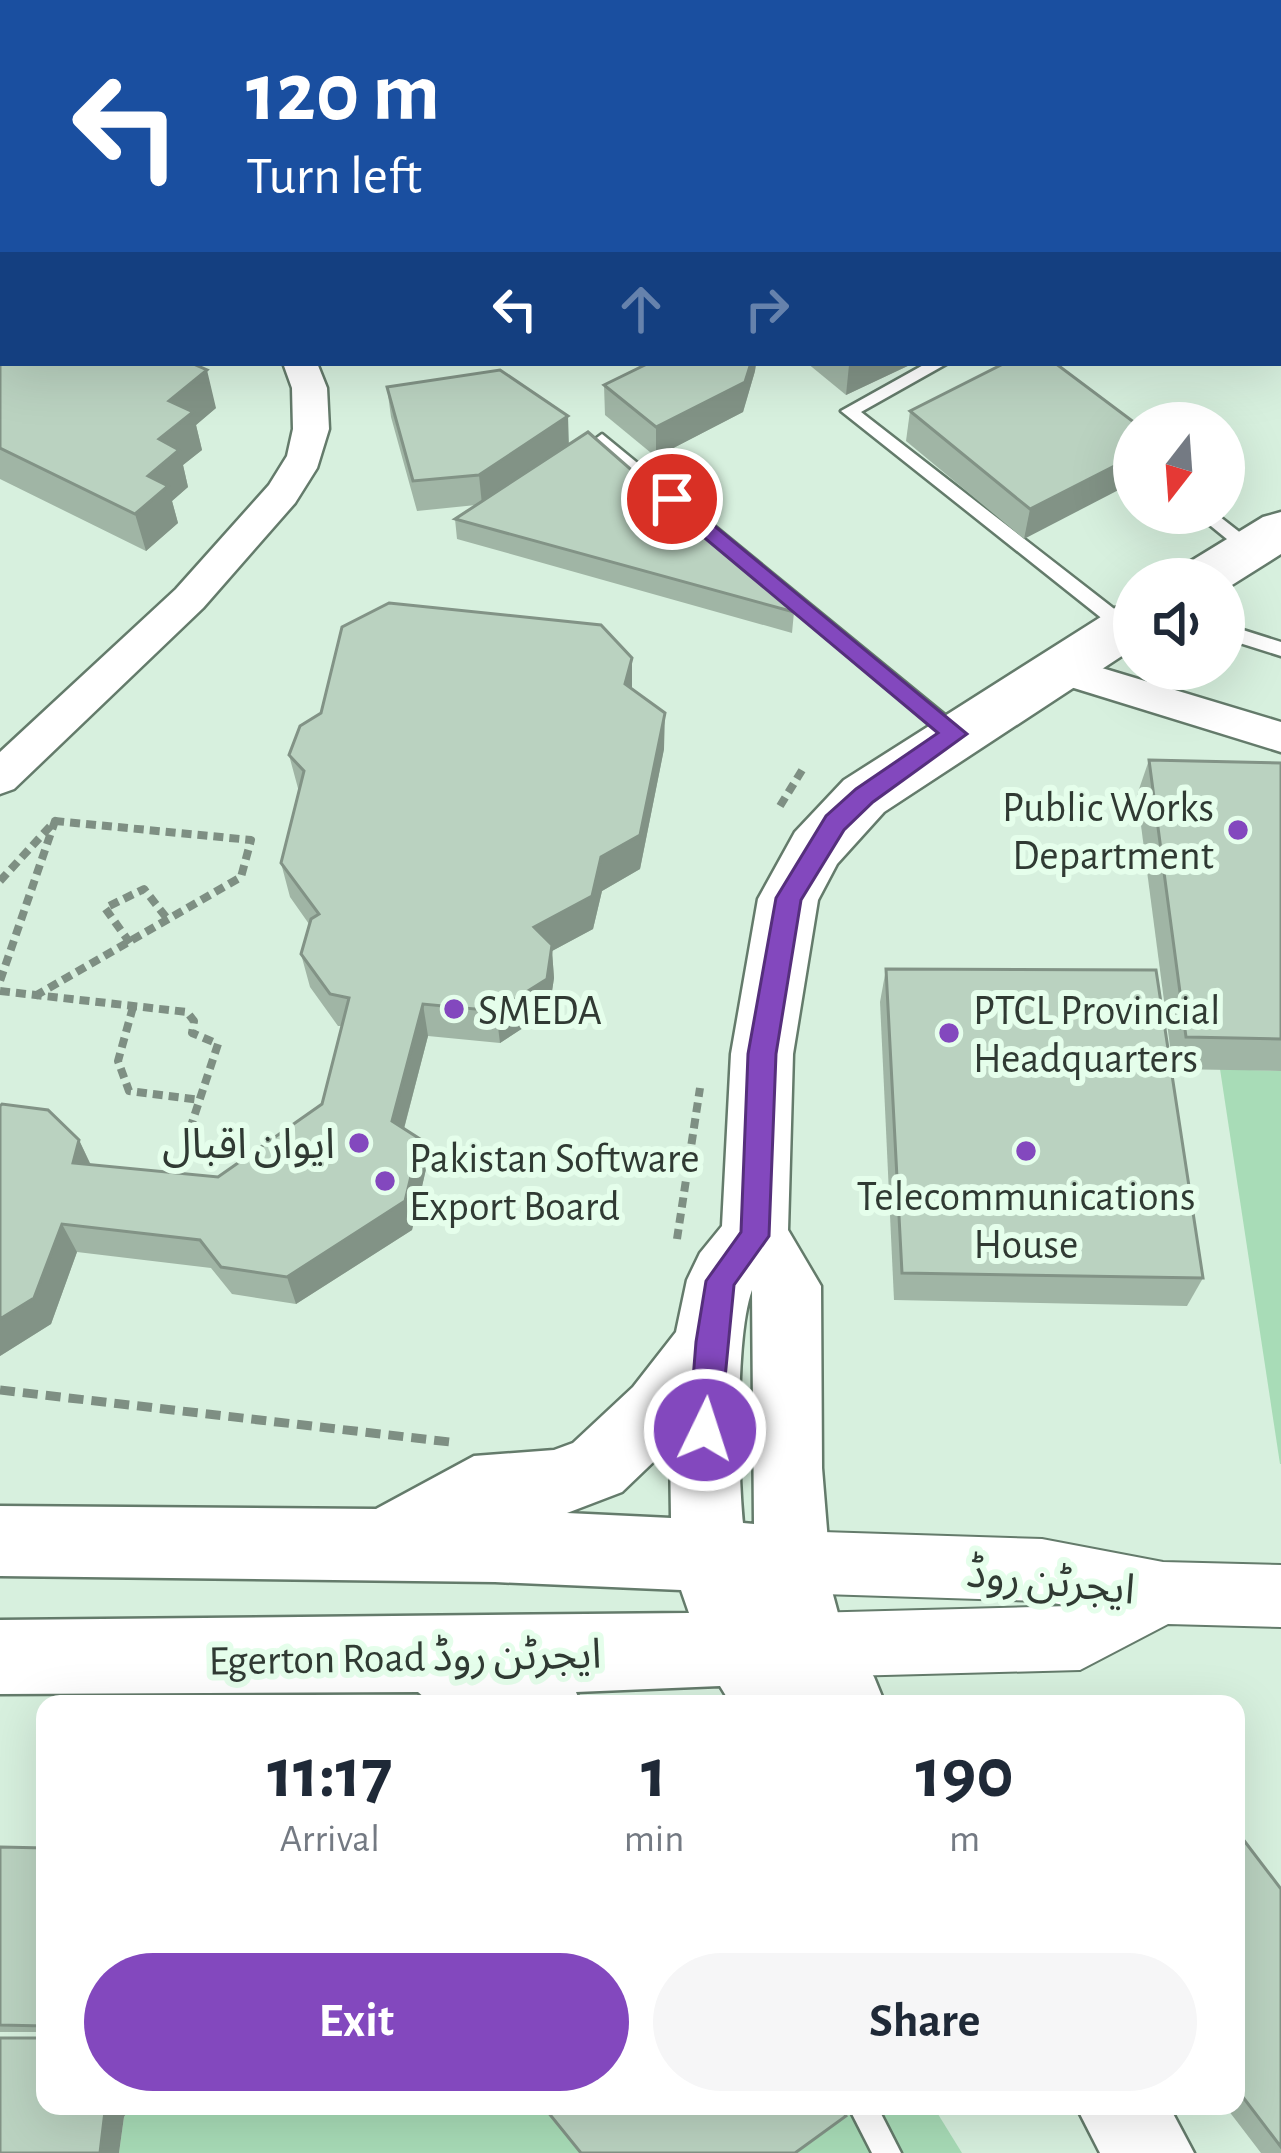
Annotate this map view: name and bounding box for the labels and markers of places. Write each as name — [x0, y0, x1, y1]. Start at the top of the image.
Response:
pin — [621, 448, 723, 550]
place label: Public Works Department — [1002, 787, 1214, 877]
marker: Public Works Department — [1225, 817, 1251, 843]
place label: SMEDA — [478, 990, 602, 1032]
place label: PTCL Provincial Headquarters — [973, 990, 1220, 1080]
marker: SMEDA — [441, 996, 467, 1022]
marker: PTCL Provincial Headquarters — [936, 1020, 962, 1046]
place label: ایوان اقبال — [162, 1124, 335, 1168]
marker: ایوان اقبال — [346, 1130, 372, 1156]
place label: Pakistan Software Export Board — [409, 1138, 700, 1228]
marker: Telecommunications House — [1013, 1138, 1039, 1164]
marker: Pakistan Software Export Board — [372, 1168, 398, 1194]
place label: Telecommunications House — [856, 1176, 1196, 1266]

